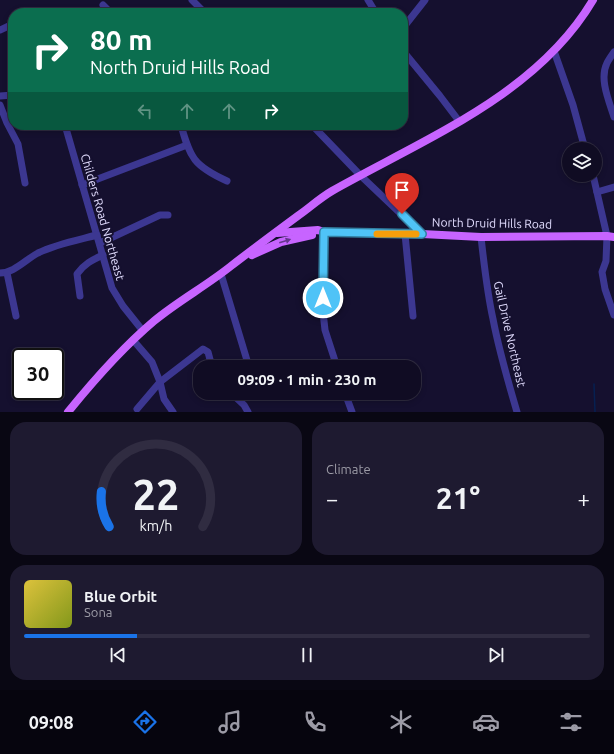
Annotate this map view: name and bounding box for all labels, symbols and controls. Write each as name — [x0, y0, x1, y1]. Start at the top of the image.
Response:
icon: right — [24, 24, 76, 76]
text: 80 m — [90, 24, 152, 55]
text: North Druid Hills Road — [90, 57, 270, 77]
icon: left — [134, 100, 156, 122]
icon: ahead — [176, 100, 198, 122]
icon: ahead — [218, 100, 240, 122]
icon: right — [260, 100, 282, 122]
map controls — [562, 142, 602, 182]
button: layers — [562, 142, 602, 182]
street label: Childers Road Northeast — [79, 152, 127, 282]
pin — [385, 173, 419, 214]
icon: arrive — [391, 179, 413, 201]
street label: North Druid Hills Road — [432, 215, 552, 231]
one-way arrow — [279, 238, 291, 244]
position arrow — [302, 277, 344, 319]
street label: Gail Drive Northeast — [491, 280, 529, 389]
speed limit sign: 30 — [12, 348, 64, 400]
text: 09:09 · 1 min · 230 m — [238, 371, 376, 388]
text: Climate — [326, 462, 371, 476]
text: 22 — [133, 470, 179, 517]
text: 21° — [436, 481, 480, 515]
text: − — [326, 486, 338, 511]
text: + — [578, 486, 590, 511]
text: km/h — [140, 517, 172, 533]
text: Blue Orbit — [84, 588, 157, 605]
text: Sona — [84, 605, 113, 619]
icon: previous — [107, 644, 129, 666]
icon: pause — [296, 644, 318, 666]
icon: next — [485, 644, 507, 666]
icon: directions — [131, 708, 159, 736]
icon: music — [216, 708, 244, 736]
icon: phone — [301, 708, 329, 736]
icon: climate — [387, 708, 415, 736]
icon: car — [472, 708, 500, 736]
icon: filters — [557, 708, 585, 736]
text: 09:08 — [29, 712, 74, 732]

